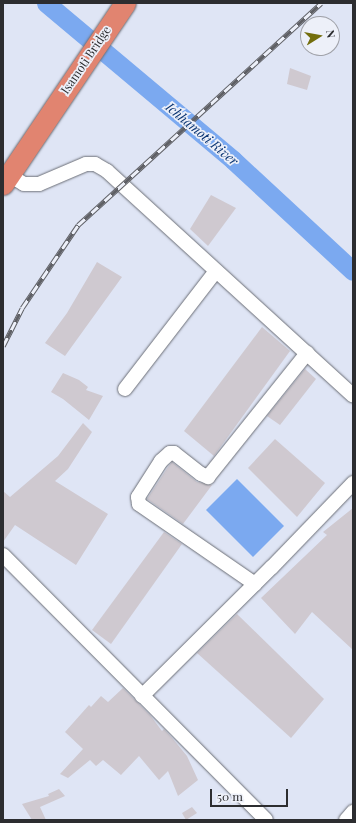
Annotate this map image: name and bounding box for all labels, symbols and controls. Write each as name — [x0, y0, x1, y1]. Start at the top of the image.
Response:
north arrow — [300, 16, 340, 56]
street label: Isamoti Bridge — [58, 23, 114, 97]
text: N — [323, 28, 339, 39]
water label: Ichhamoti River — [163, 99, 241, 169]
scale bar — [212, 781, 290, 807]
text: 50 m — [217, 788, 243, 804]

